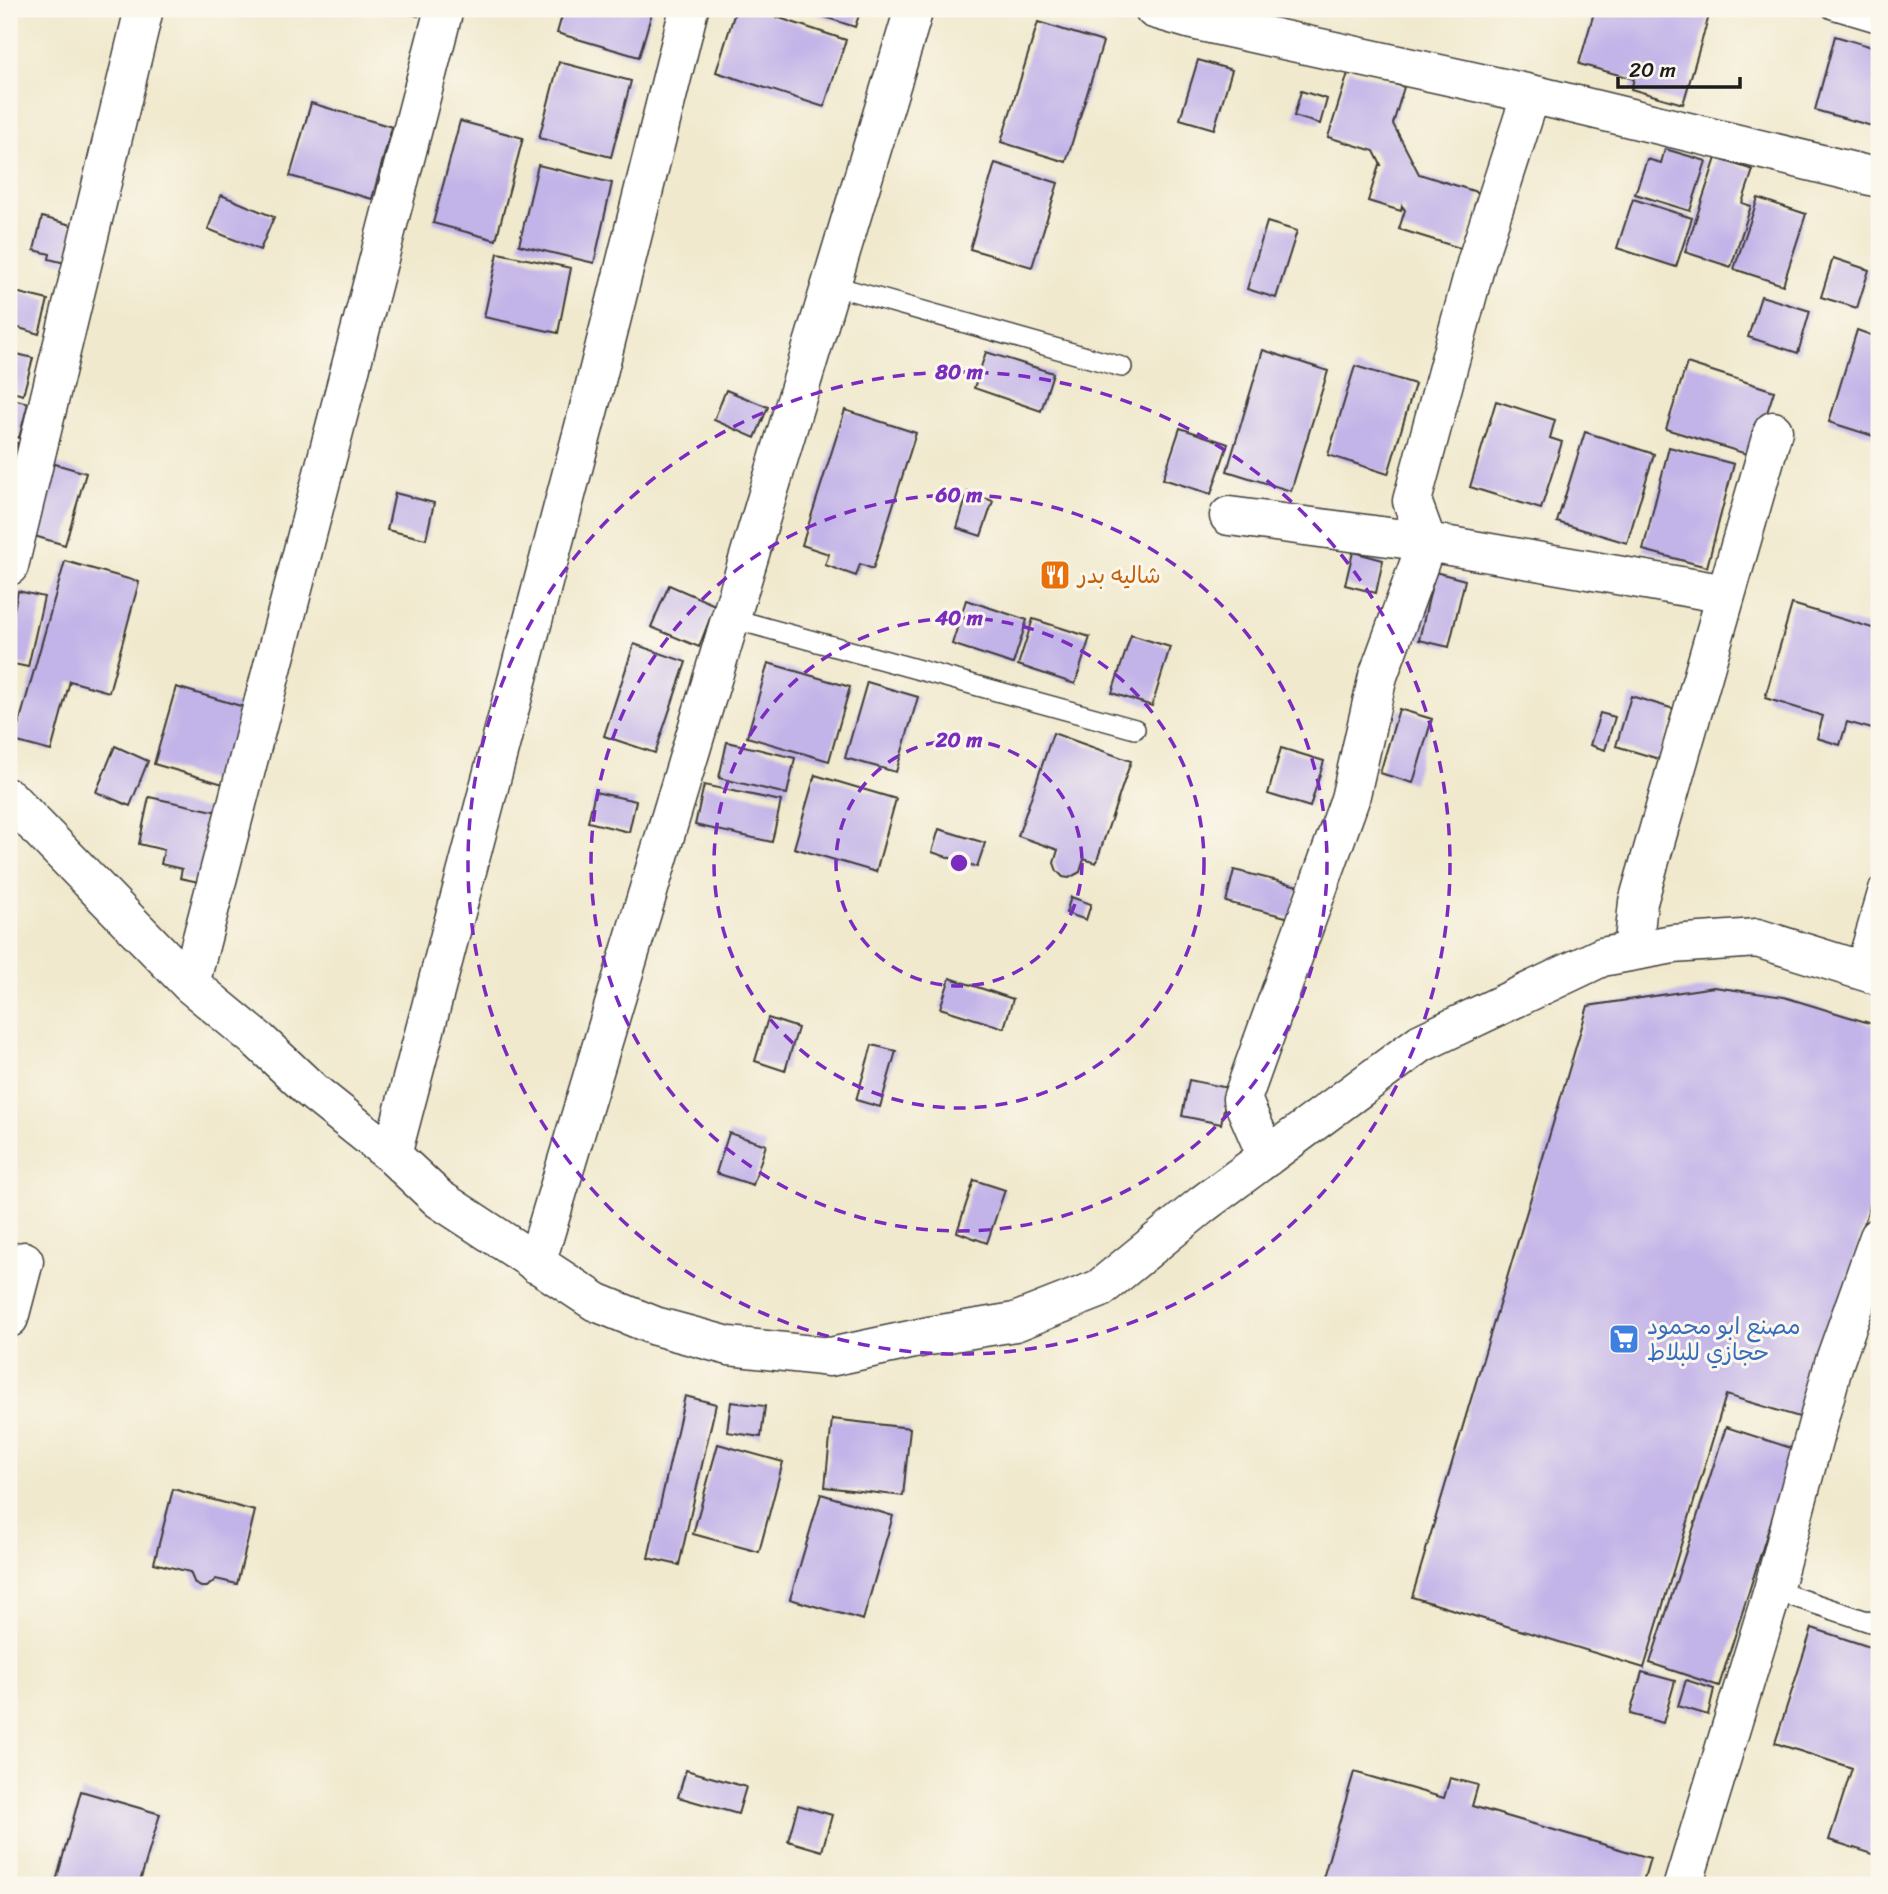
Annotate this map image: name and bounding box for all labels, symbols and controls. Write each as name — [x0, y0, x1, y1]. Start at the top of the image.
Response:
scale bar — [1618, 46, 1741, 90]
text: 20 m — [1629, 51, 1676, 89]
text: 80 m — [934, 353, 984, 391]
text: 60 m — [935, 476, 983, 514]
place label: شاليه بدر — [1076, 555, 1161, 596]
restaurant icon: شاليه بدر — [1038, 558, 1072, 592]
text: 40 m — [934, 599, 984, 637]
text: 20 m — [935, 721, 983, 759]
centre of rings — [947, 851, 971, 875]
place label: مصنع ابو محمود حجازي للبلاط — [1647, 1306, 1801, 1373]
supermarket icon: مصنع ابو محمود حجازي للبلاط — [1607, 1322, 1641, 1356]

